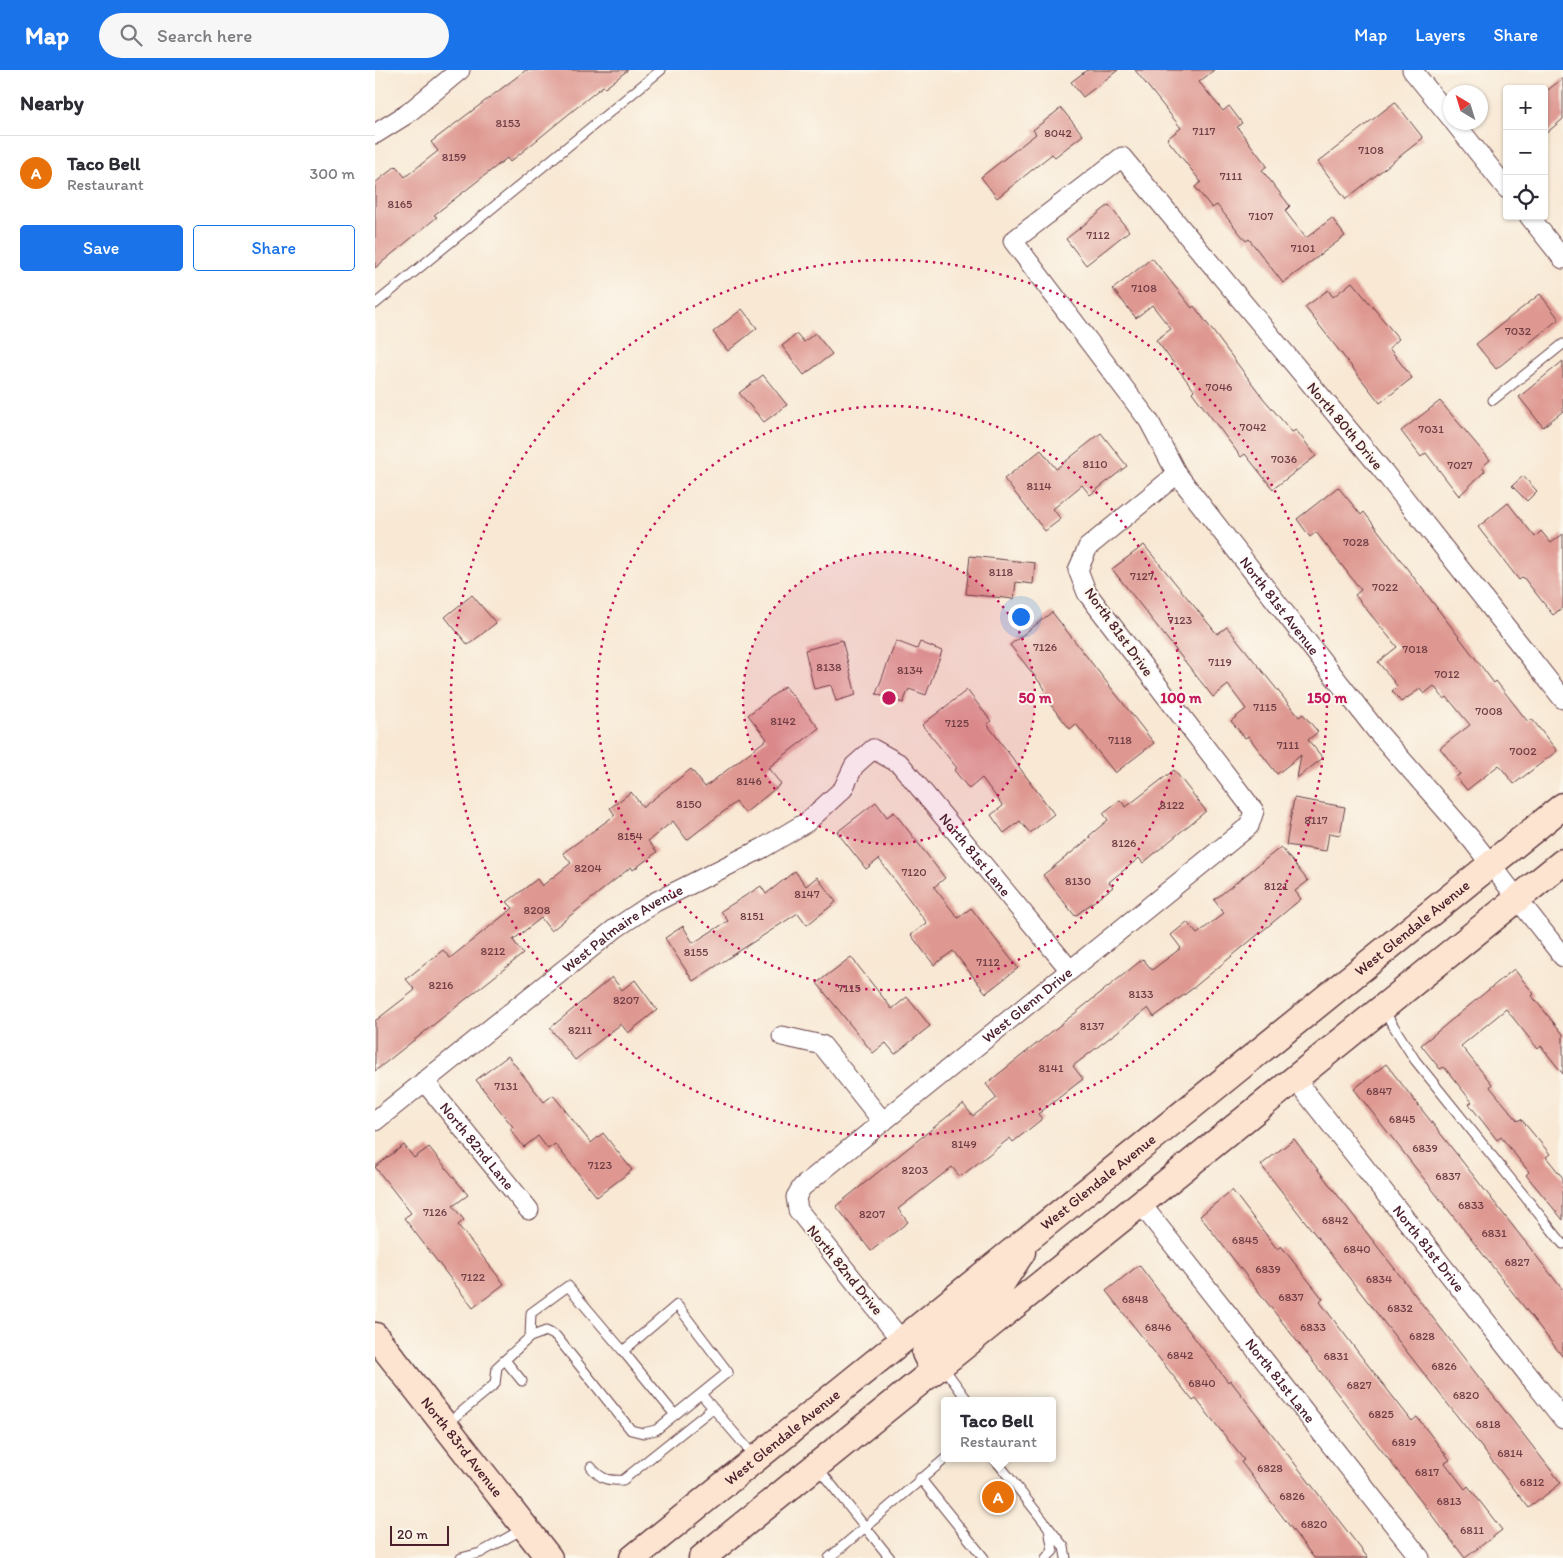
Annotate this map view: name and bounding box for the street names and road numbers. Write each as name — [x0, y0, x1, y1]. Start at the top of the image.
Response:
street label: North 80th Drive — [1303, 379, 1387, 473]
street label: North 81st Avenue — [1236, 553, 1323, 659]
street label: North 81st Drive — [1081, 584, 1157, 680]
street label: North 81st Lane — [935, 810, 1015, 900]
street label: West Glendale Avenue — [1351, 876, 1473, 980]
street label: West Palmaire Avenue — [558, 880, 686, 977]
street label: West Glenn Drive — [978, 963, 1076, 1047]
street label: North 82nd Lane — [436, 1099, 518, 1194]
street label: West Glendale Avenue — [1037, 1130, 1159, 1234]
street label: North 81st Drive — [1389, 1202, 1468, 1296]
street label: North 82nd Drive — [803, 1221, 887, 1319]
street label: North 81st Lane — [1241, 1335, 1319, 1427]
street label: West Glendale Avenue — [721, 1385, 844, 1489]
street label: North 83rd Avenue — [417, 1393, 507, 1501]

